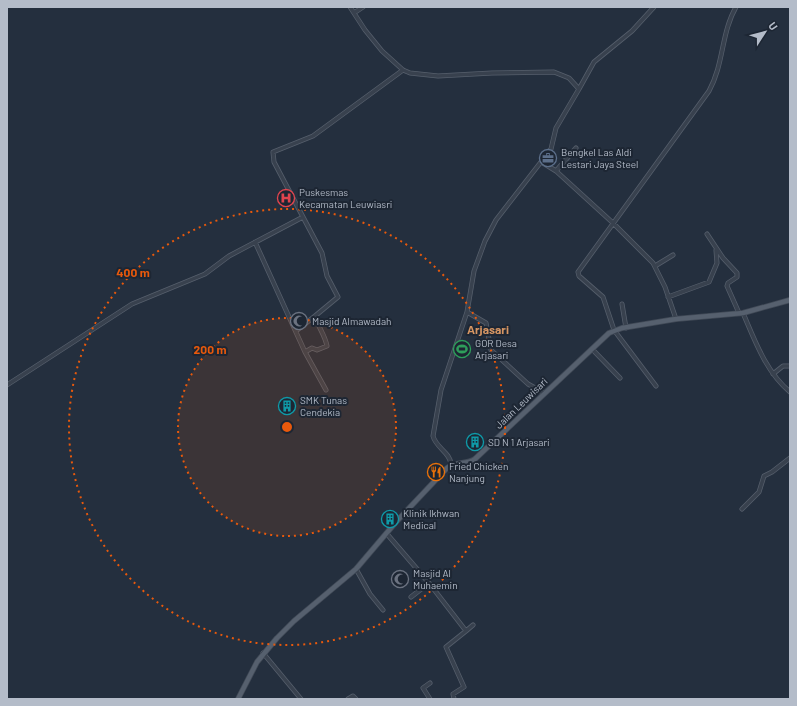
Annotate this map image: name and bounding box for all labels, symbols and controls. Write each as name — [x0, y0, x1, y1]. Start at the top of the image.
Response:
north arrow — [745, 12, 785, 52]
text: U — [766, 19, 781, 33]
place label: Bengkel Las Aldi Lestari Jaya Steel — [561, 146, 638, 170]
office icon: Bengkel Las Aldi Lestari Jaya Steel — [538, 148, 558, 168]
place label: Puskesmas Kecamatan Leuwiasri — [299, 186, 392, 210]
hospital icon: Puskesmas Kecamatan Leuwiasri — [276, 188, 296, 208]
text: 400 m — [116, 265, 150, 279]
mosque icon: Masjid Almawadah — [289, 311, 309, 331]
place label: Masjid Almawadah — [312, 315, 391, 327]
district label: Arjasari — [467, 322, 509, 336]
place label: GOR Desa Arjasari — [475, 337, 517, 361]
sports icon: GOR Desa Arjasari — [452, 339, 472, 359]
text: 200 m — [194, 342, 226, 356]
street label: Jalan Leuwisari — [492, 375, 550, 431]
place label: SMK Tunas Cendekia — [300, 394, 347, 418]
building icon: SMK Tunas Cendekia — [277, 396, 297, 416]
centre of rings — [280, 420, 294, 434]
building icon: SD N 1 Arjasari — [465, 432, 485, 452]
place label: SD N 1 Arjasari — [488, 436, 550, 448]
place label: Fried Chicken Nanjung — [449, 460, 508, 484]
restaurant icon: Fried Chicken Nanjung — [426, 462, 446, 482]
place label: Klinik Ikhwan Medical — [403, 507, 459, 531]
building icon: Klinik Ikhwan Medical — [380, 509, 400, 529]
place label: Masjid Al Muhaemin — [413, 567, 458, 591]
mosque icon: Masjid Al Muhaemin — [390, 569, 410, 589]

